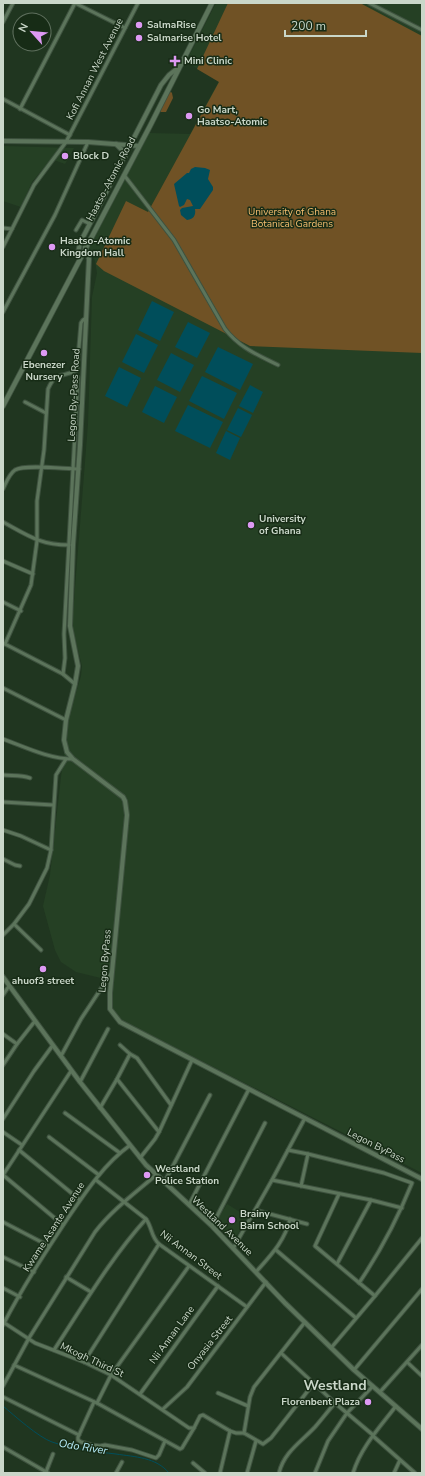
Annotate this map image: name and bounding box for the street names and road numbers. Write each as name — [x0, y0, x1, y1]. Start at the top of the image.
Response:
street label: Kofi Annan West Avenue — [63, 16, 127, 122]
street label: Haatso-Atomic Road — [83, 134, 139, 224]
street label: Legon By-Pass Road — [65, 348, 83, 442]
street label: Legon ByPass — [95, 929, 115, 993]
street label: Legon ByPass — [345, 1125, 408, 1167]
street label: Kwame Asante Avenue — [20, 1179, 88, 1275]
street label: Westland Avenue — [188, 1193, 256, 1259]
street label: Nii Annan Street — [157, 1227, 225, 1283]
street label: Nii Annan Lane — [146, 1303, 198, 1367]
street label: Onyasia Street — [184, 1312, 236, 1373]
street label: Mkogh Third St — [58, 1339, 127, 1381]

